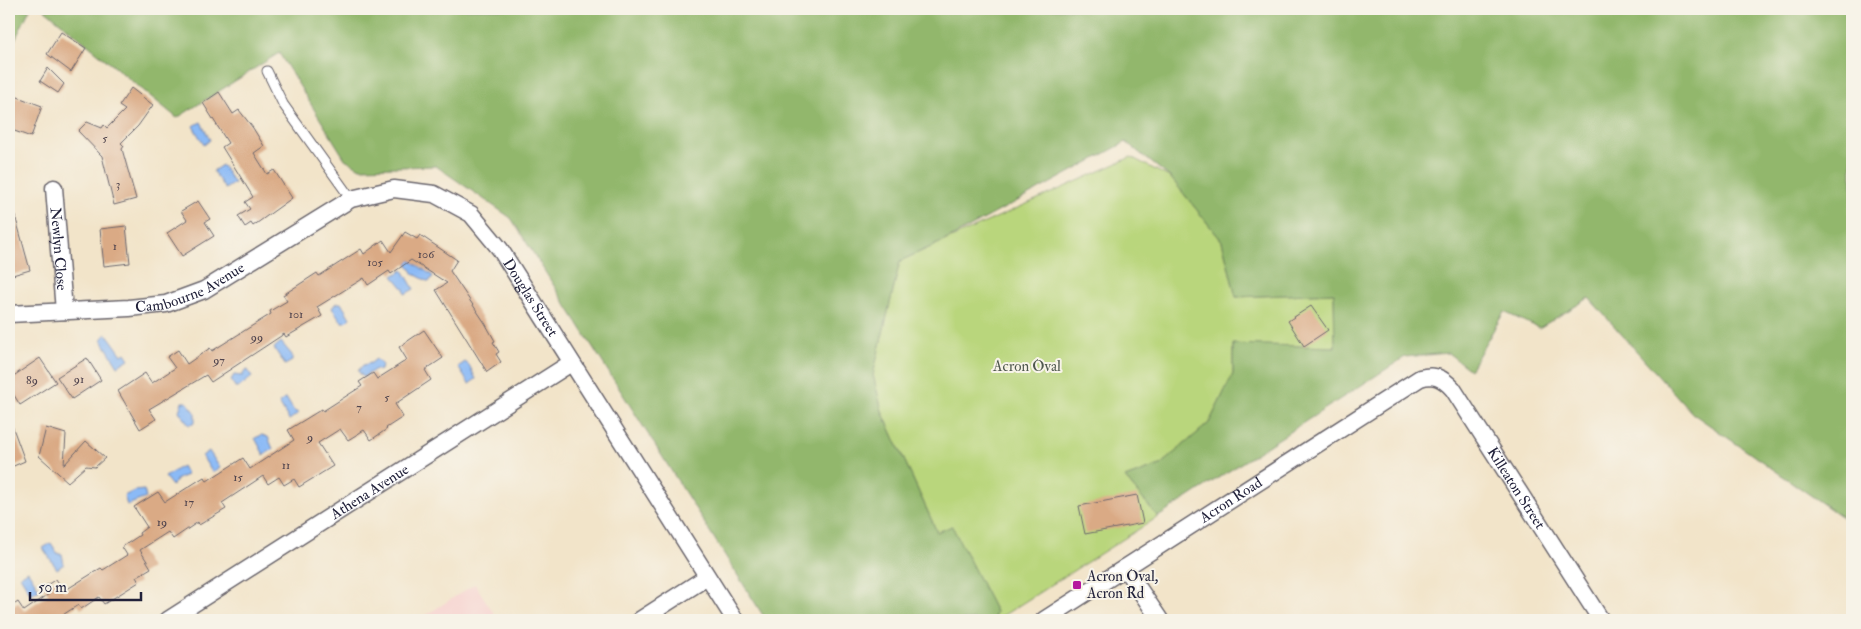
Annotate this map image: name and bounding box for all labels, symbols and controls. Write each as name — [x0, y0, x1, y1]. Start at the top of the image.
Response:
house number: 5 — [102, 131, 108, 146]
house number: 3 — [116, 177, 120, 192]
street label: Newlyn Close — [46, 207, 71, 291]
house number: 1 — [113, 239, 117, 254]
house number: 106 — [418, 247, 435, 262]
house number: 105 — [367, 255, 384, 270]
street label: Douglas Street — [498, 255, 562, 341]
street label: Cambourne Avenue — [134, 258, 248, 317]
house number: 101 — [289, 307, 303, 322]
house number: 99 — [250, 330, 263, 345]
house number: 97 — [212, 353, 225, 368]
park label: Acron Oval — [992, 357, 1061, 376]
house number: 91 — [73, 372, 84, 387]
house number: 89 — [26, 373, 38, 388]
house number: 5 — [384, 390, 390, 405]
house number: 7 — [356, 400, 362, 415]
house number: 9 — [306, 430, 313, 445]
street label: Killeaton Street — [1483, 444, 1549, 533]
house number: 11 — [282, 458, 290, 473]
street label: Athena Avenue — [326, 460, 412, 524]
house number: 15 — [233, 470, 243, 485]
street label: Acron Road — [1195, 473, 1266, 528]
house number: 17 — [184, 495, 194, 510]
house number: 19 — [157, 515, 167, 530]
place label: Acron Oval, Acron Rd — [1086, 567, 1159, 603]
scale bar — [30, 569, 141, 601]
text: 50 m — [38, 578, 67, 597]
marker: Acron Oval, Acron Rd — [1071, 579, 1083, 591]

